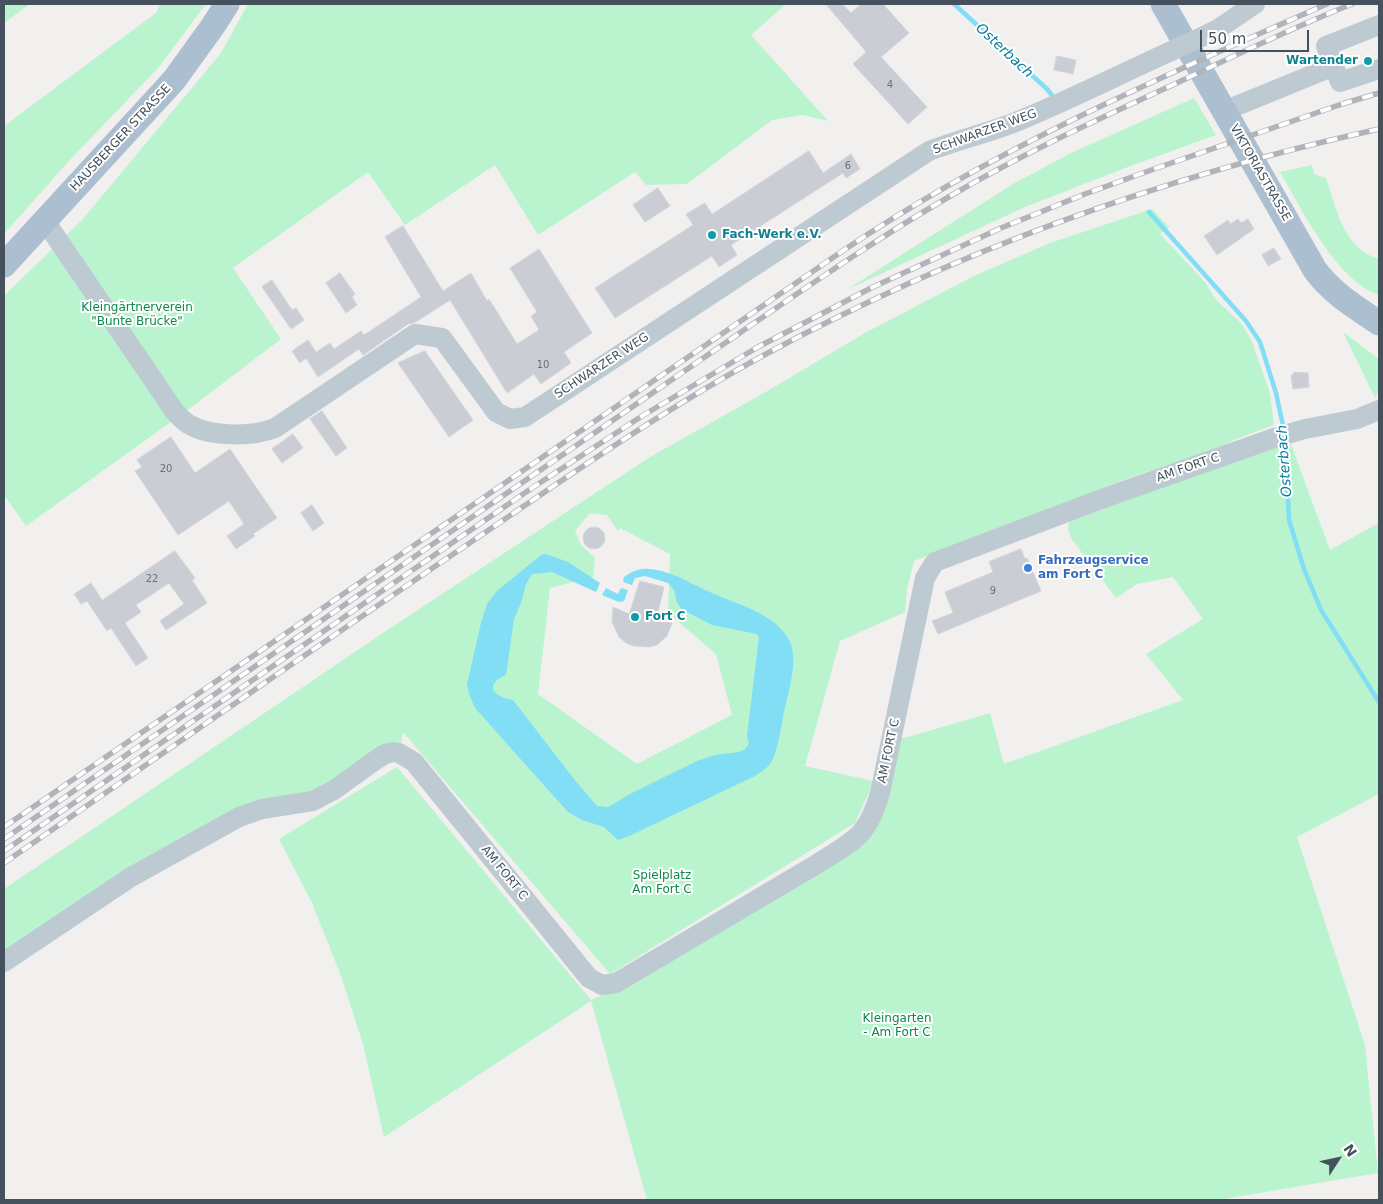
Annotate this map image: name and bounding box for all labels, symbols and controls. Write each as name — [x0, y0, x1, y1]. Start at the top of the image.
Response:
water label: Osterbach — [972, 20, 1036, 82]
scale bar — [1203, 20, 1312, 52]
text: 50 m — [1208, 30, 1246, 48]
place label: Wartender — [1286, 54, 1358, 68]
marker: Wartender — [1362, 55, 1374, 67]
house number: 4 — [887, 79, 893, 91]
street label: HAUSBERGER STRASSE — [68, 82, 174, 194]
street label: SCHWARZER WEG — [931, 107, 1039, 157]
street label: VIKTORIASTRASSE — [1226, 122, 1294, 224]
house number: 6 — [845, 160, 851, 172]
place label: Fach-Werk e.V. — [722, 228, 822, 242]
marker: Fach-Werk e.V. — [706, 229, 718, 241]
park label: Kleingärtnerverein "Bunte Brücke" — [81, 301, 193, 329]
street label: SCHWARZER WEG — [552, 330, 652, 402]
house number: 10 — [537, 359, 549, 371]
water label: Osterbach — [1274, 424, 1296, 498]
street label: AM FORT C — [1155, 450, 1221, 486]
house number: 20 — [160, 463, 172, 475]
place label: Fahrzeugservice am Fort C — [1038, 554, 1149, 582]
marker: Fahrzeugservice am Fort C — [1022, 562, 1034, 574]
house number: 22 — [146, 573, 158, 585]
house number: 9 — [990, 585, 996, 597]
place label: Fort C — [645, 610, 686, 624]
marker: Fort C — [629, 611, 641, 623]
street label: AM FORT C — [875, 717, 903, 785]
street label: AM FORT C — [478, 843, 530, 903]
park label: Spielplatz Am Fort C — [632, 869, 692, 897]
park label: Kleingarten - Am Fort C — [862, 1012, 932, 1040]
north arrow — [1313, 1134, 1363, 1184]
text: N — [1340, 1141, 1360, 1160]

